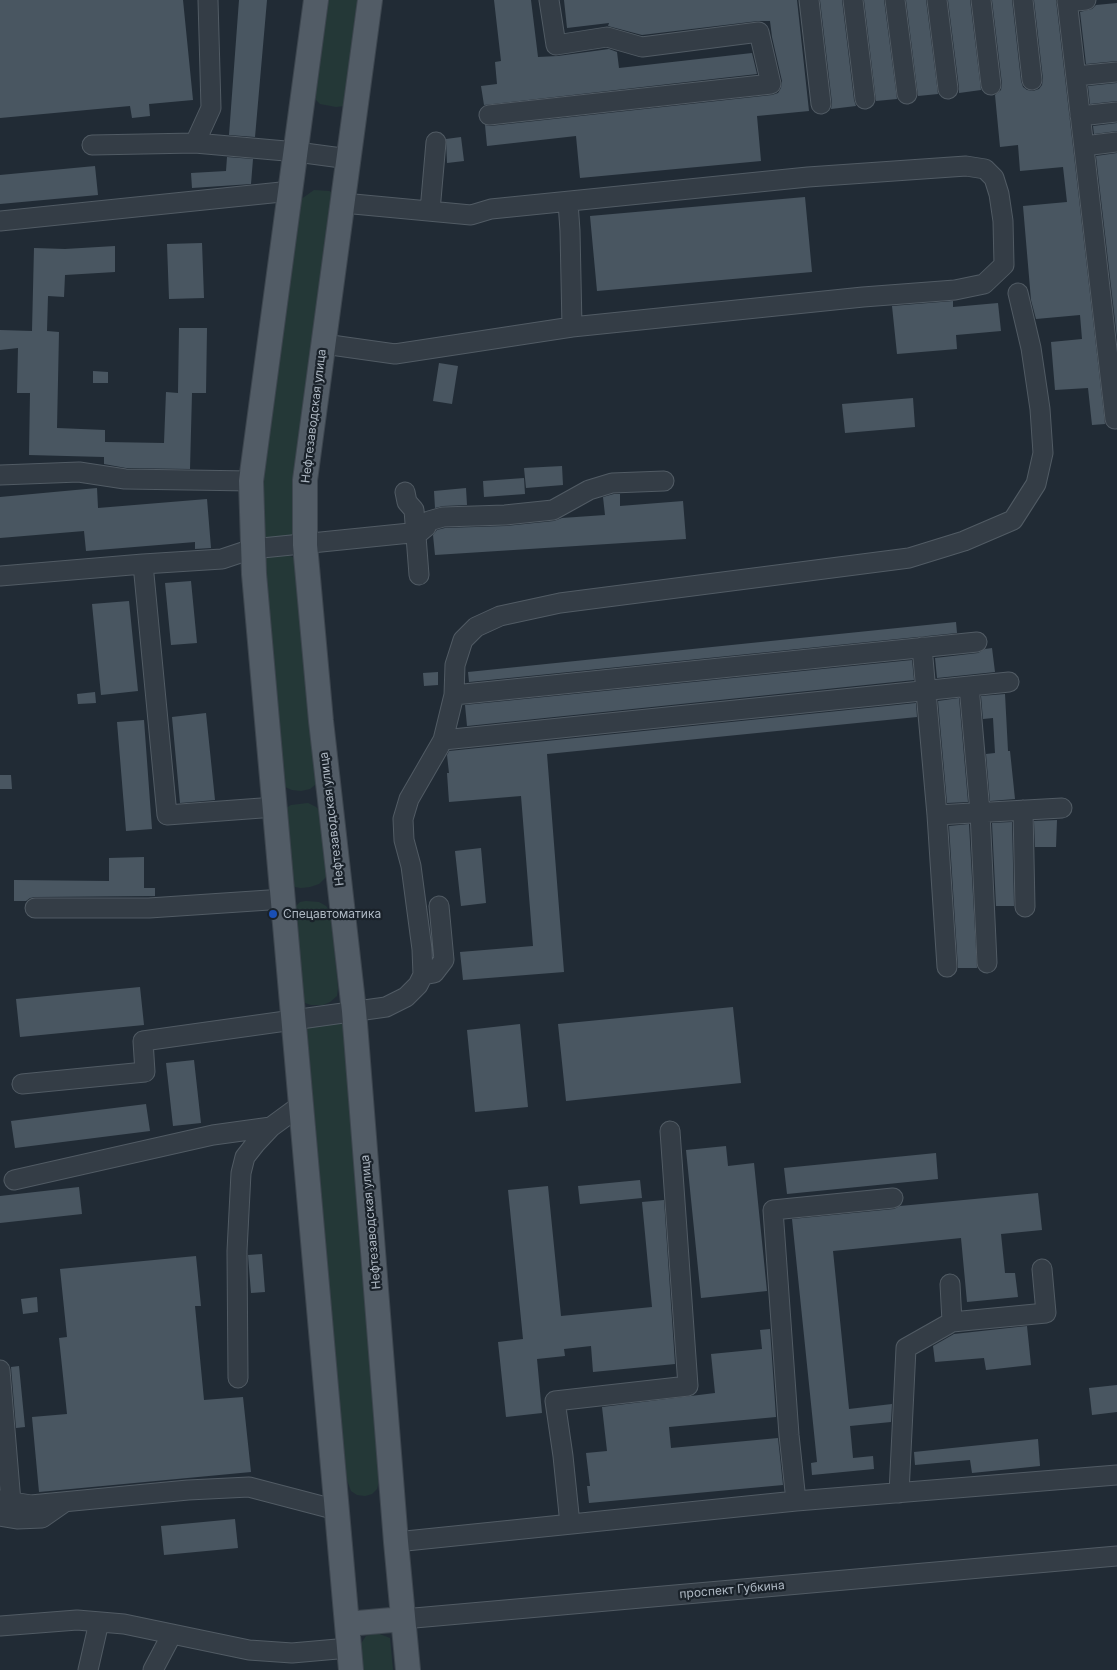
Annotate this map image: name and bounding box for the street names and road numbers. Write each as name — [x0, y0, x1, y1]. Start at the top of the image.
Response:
street label: Нефтезаводская улица — [299, 348, 329, 484]
street label: Нефтезаводская улица — [317, 751, 347, 887]
street label: Нефтезаводская улица — [358, 1154, 384, 1290]
street label: проспект Губкина — [679, 1578, 785, 1602]

